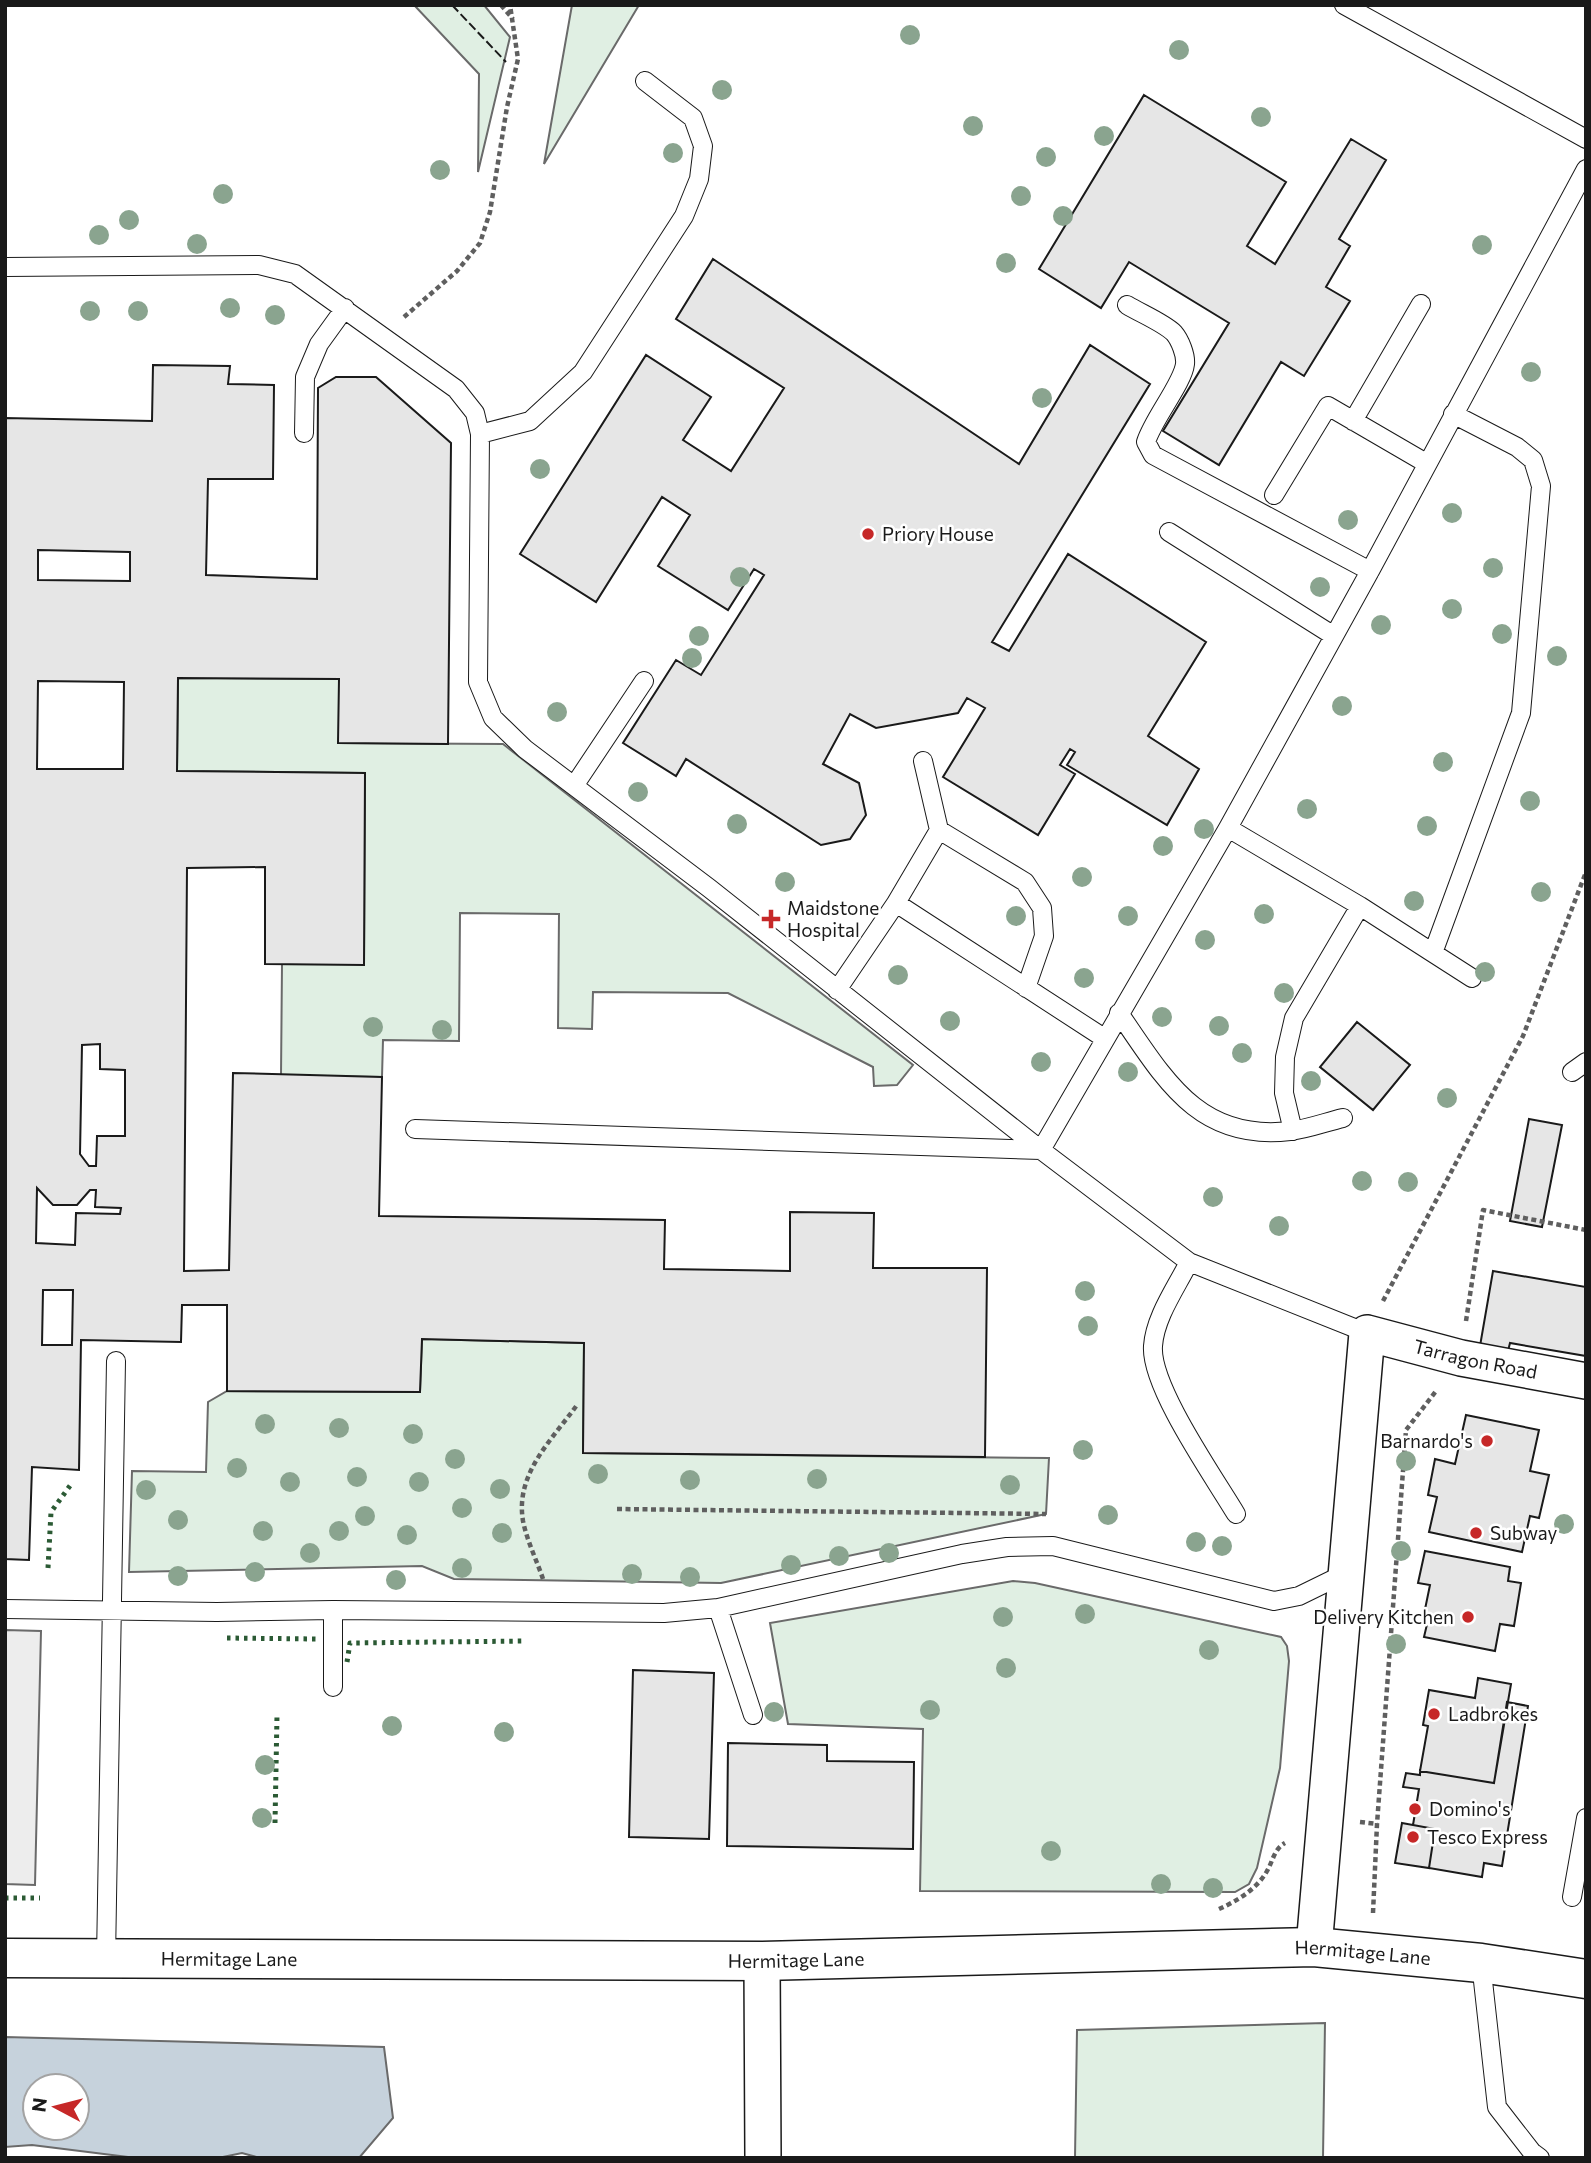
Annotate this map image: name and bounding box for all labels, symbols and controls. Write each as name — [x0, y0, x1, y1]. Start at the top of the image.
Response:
place label: Priory House — [882, 522, 994, 545]
marker: Priory House — [860, 526, 876, 542]
place label: Maidstone Hospital — [787, 896, 879, 941]
marker: Maidstone Hospital — [761, 909, 781, 929]
street label: Tarragon Road — [1411, 1334, 1539, 1383]
place label: Barnardo's — [1380, 1429, 1473, 1452]
marker: Barnardo's — [1479, 1433, 1495, 1449]
place label: Subway — [1490, 1521, 1557, 1544]
marker: Subway — [1468, 1525, 1484, 1541]
place label: Delivery Kitchen — [1313, 1605, 1454, 1628]
marker: Delivery Kitchen — [1460, 1609, 1476, 1625]
place label: Ladbrokes — [1448, 1702, 1538, 1725]
marker: Ladbrokes — [1426, 1706, 1442, 1722]
place label: Domino's — [1429, 1797, 1511, 1820]
marker: Domino's — [1407, 1801, 1423, 1817]
place label: Tesco Express — [1427, 1825, 1548, 1848]
marker: Tesco Express — [1405, 1829, 1421, 1845]
street label: Hermitage Lane — [1294, 1935, 1432, 1969]
street label: Hermitage Lane — [728, 1946, 865, 1972]
street label: Hermitage Lane — [161, 1947, 297, 1970]
north arrow — [21, 2072, 91, 2142]
text: N — [26, 2096, 51, 2113]

